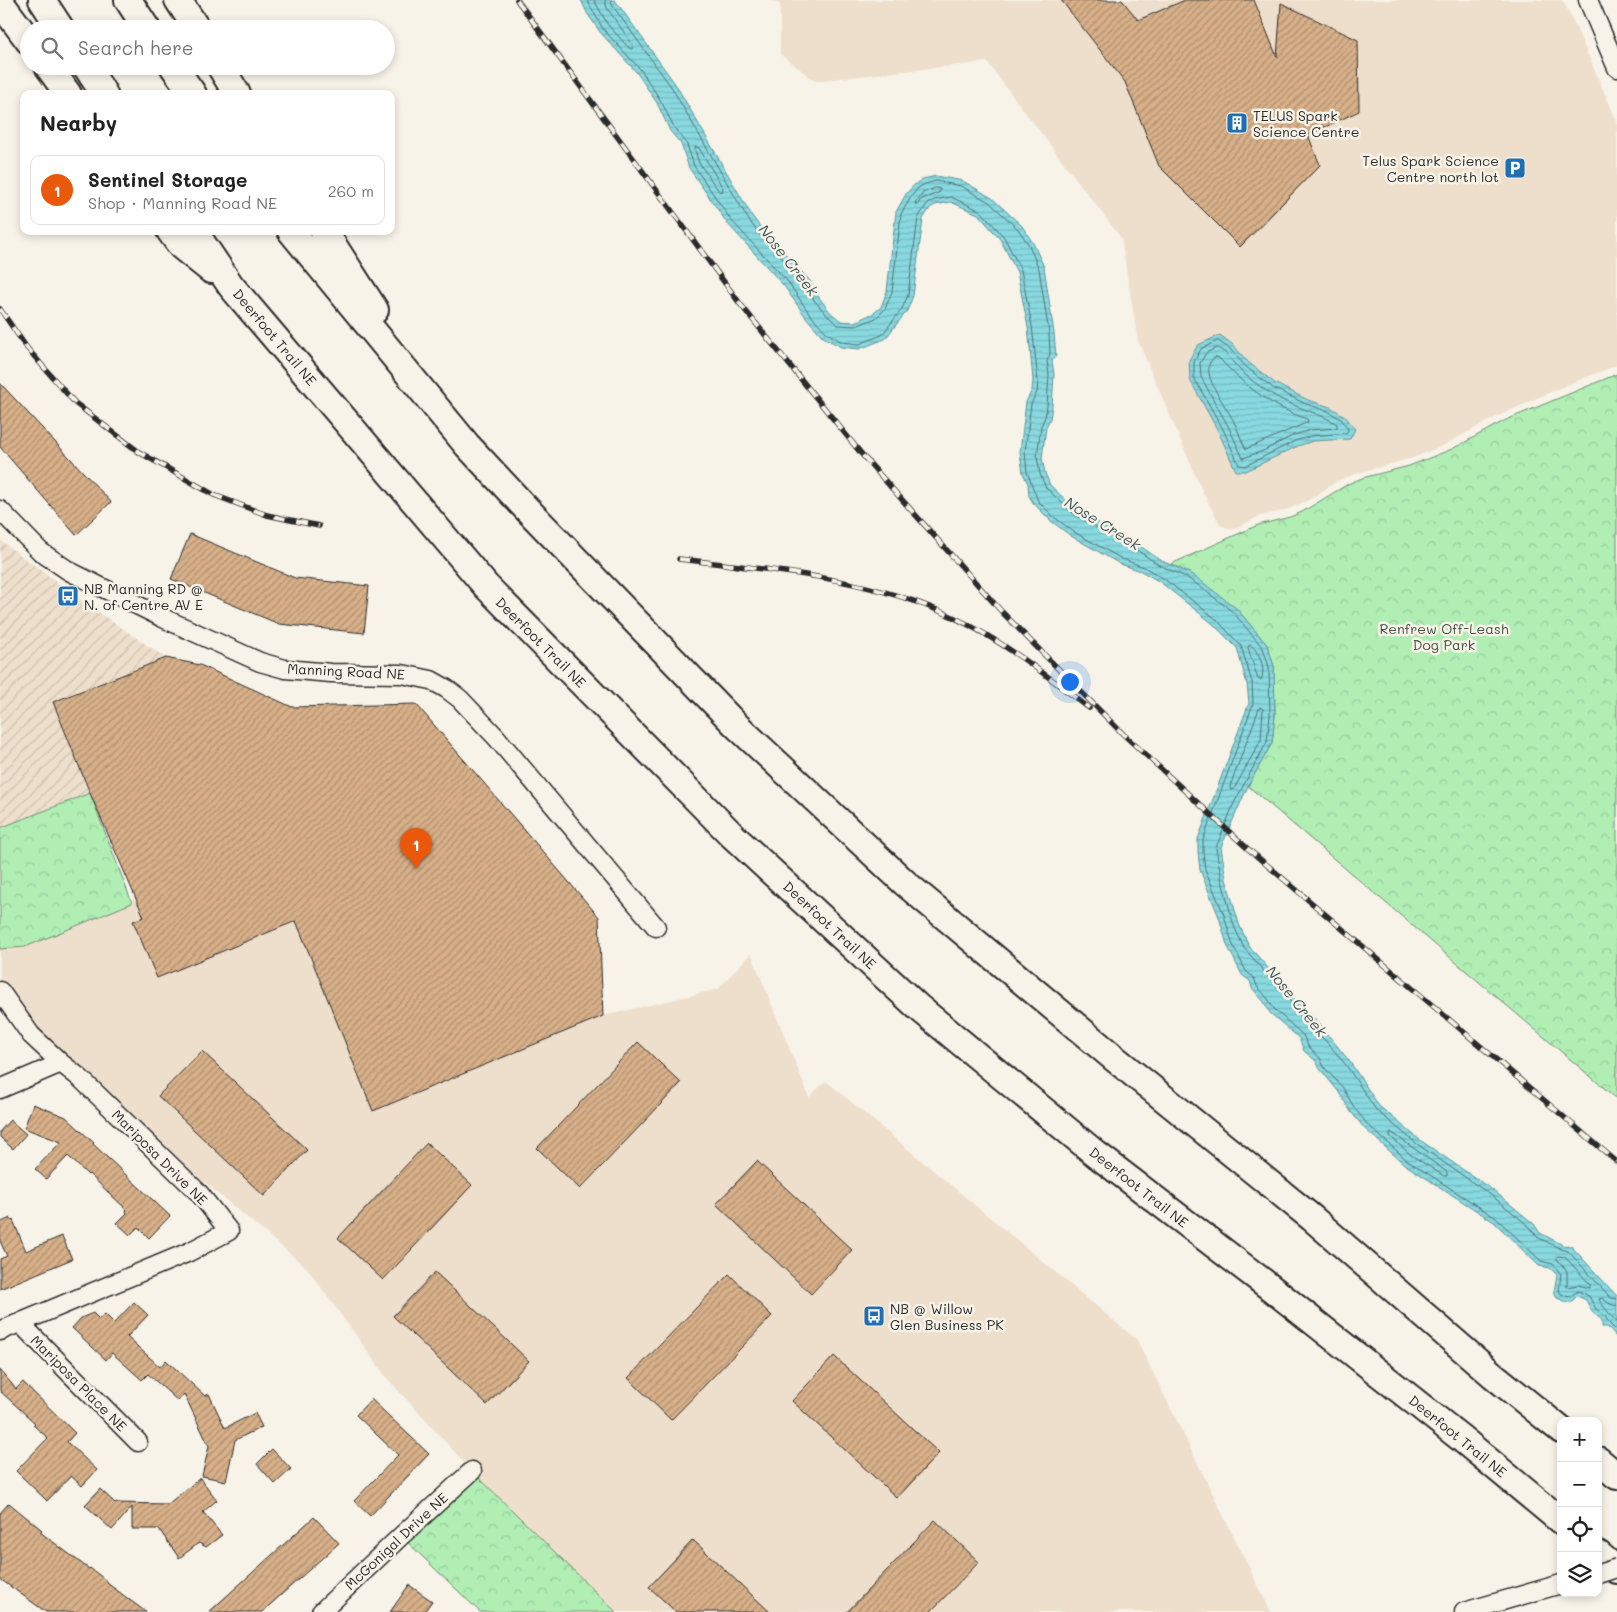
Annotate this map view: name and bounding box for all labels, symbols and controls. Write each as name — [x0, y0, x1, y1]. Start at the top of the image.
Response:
search box — [20, 20, 395, 75]
icon: search — [38, 34, 66, 62]
text: Search here — [78, 35, 194, 60]
place label: TELUS Spark Science Centre — [1253, 106, 1359, 141]
text: Nearby — [40, 109, 117, 136]
building icon: TELUS Spark Science Centre — [1225, 111, 1249, 135]
place label: Telus Spark Science Centre north lot — [1362, 151, 1499, 186]
parking icon: Telus Spark Science Centre north lot — [1503, 156, 1527, 180]
text: Sentinel Storage — [88, 167, 247, 192]
text: 1 — [53, 180, 61, 201]
text: 260 m — [328, 180, 374, 201]
text: Shop · Manning Road NE — [88, 192, 277, 213]
water label: Nose Creek — [755, 220, 824, 301]
street label: Deerfoot Trail NE — [229, 285, 321, 389]
water label: Nose Creek — [1061, 492, 1146, 555]
place label: NB Manning RD @ N. of Centre AV E — [84, 579, 203, 614]
bus stop icon: NB Manning RD @ N. of Centre AV E — [56, 584, 80, 608]
street label: Deerfoot Trail NE — [492, 593, 590, 691]
park label: Renfrew Off-Leash Dog Park — [1379, 619, 1509, 654]
street label: Manning Road NE — [287, 658, 405, 684]
your location — [1057, 669, 1083, 695]
pin: 1 — [400, 828, 432, 869]
street label: Deerfoot Trail NE — [779, 877, 881, 973]
water label: Nose Creek — [1262, 961, 1333, 1042]
street label: Mariposa Drive NE — [108, 1105, 212, 1209]
street label: Deerfoot Trail NE — [1086, 1142, 1192, 1232]
place label: NB @ Willow Glen Business PK — [890, 1299, 1004, 1334]
bus stop icon: NB @ Willow Glen Business PK — [862, 1304, 886, 1328]
street label: Mariposa Place NE — [27, 1331, 131, 1435]
street label: Deerfoot Trail NE — [1405, 1391, 1511, 1481]
map controls — [1557, 1417, 1602, 1597]
button: + — [1557, 1417, 1602, 1462]
button: − — [1557, 1462, 1602, 1507]
street label: McGonigal Drive NE — [340, 1488, 452, 1594]
button: locate — [1557, 1507, 1602, 1552]
button: layers — [1557, 1552, 1602, 1597]

